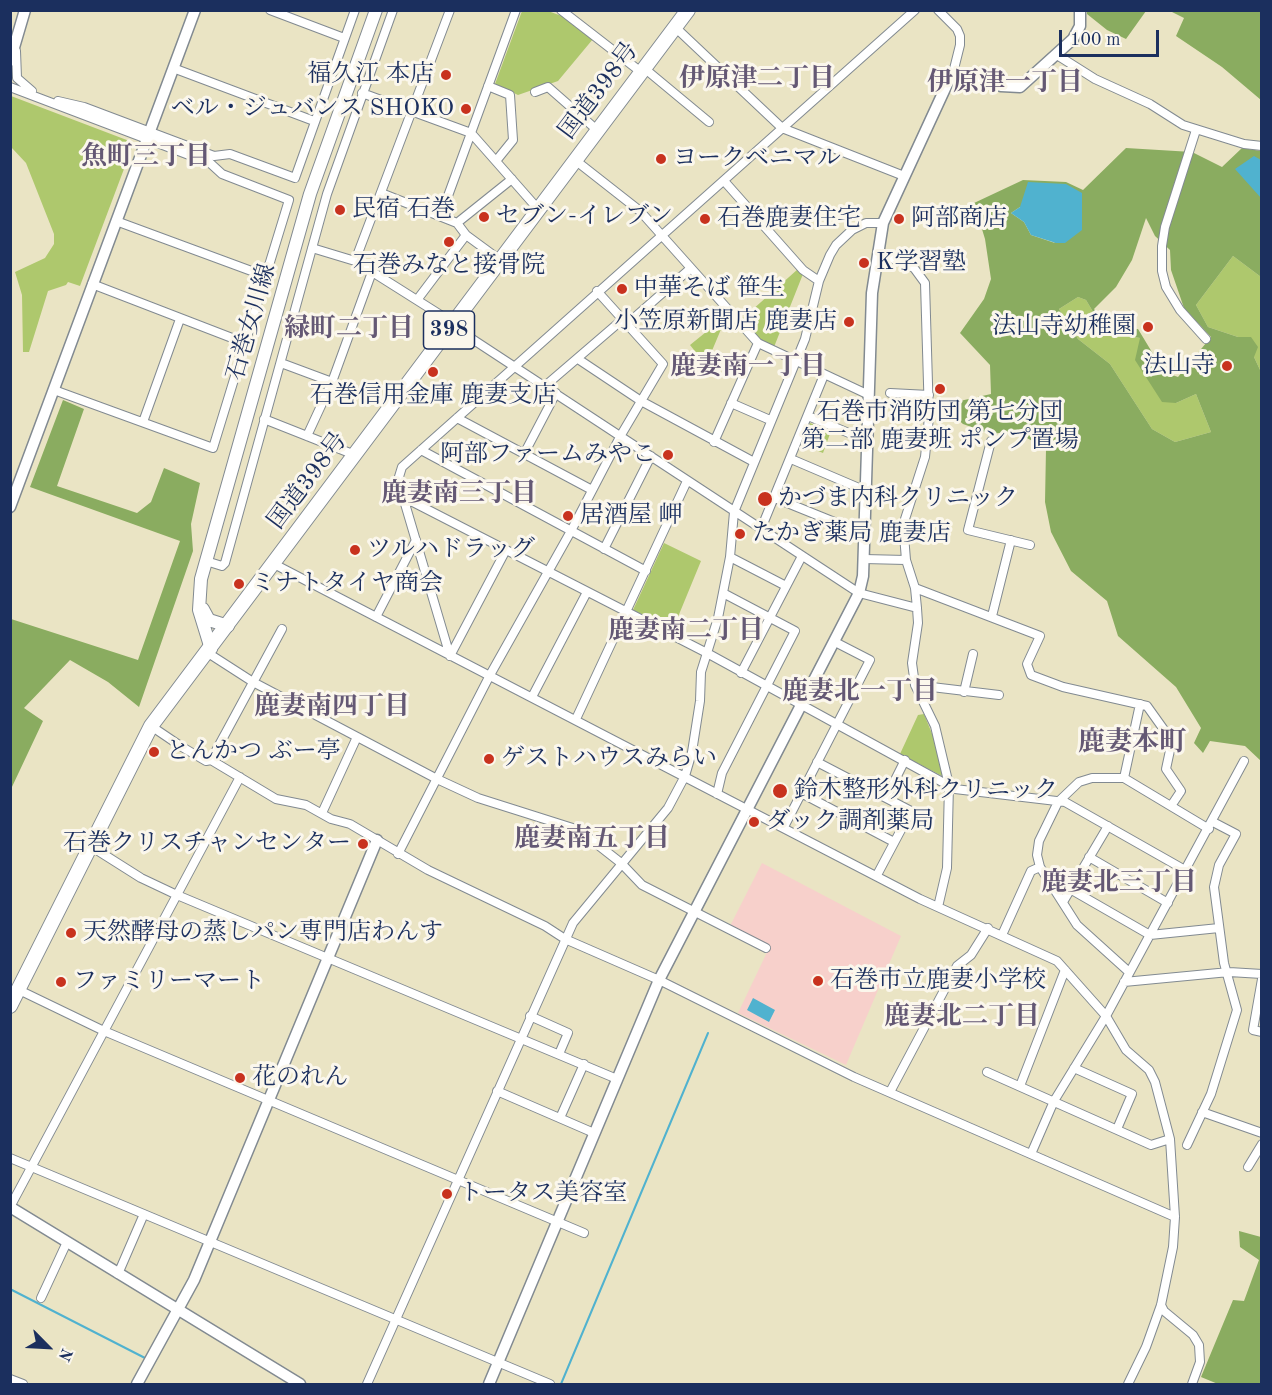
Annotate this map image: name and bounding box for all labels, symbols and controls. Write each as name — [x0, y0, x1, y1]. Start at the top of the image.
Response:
scale bar — [1062, 18, 1162, 56]
text: 100 m — [1070, 31, 1121, 49]
street label: 国道398号 — [553, 37, 645, 145]
place label: 福久江 本店 — [307, 61, 434, 89]
district label: 伊原津二丁目 — [679, 63, 835, 95]
district label: 伊原津一丁目 — [927, 67, 1083, 99]
marker: 福久江 本店 — [439, 68, 453, 82]
place label: ベル・ジュバンス SHOKO — [171, 95, 454, 123]
marker: ベル・ジュバンス SHOKO — [459, 102, 473, 116]
district label: 魚町三丁目 — [81, 141, 211, 173]
place label: ヨークベニマル — [673, 145, 841, 173]
marker: ヨークベニマル — [654, 152, 668, 166]
place label: 民宿 石巻 — [352, 196, 455, 224]
marker: 民宿 石巻 — [333, 203, 347, 217]
place label: セブン-イレブン — [496, 203, 673, 231]
place label: 石巻鹿妻住宅 — [717, 205, 861, 233]
place label: 阿部商店 — [911, 205, 1007, 233]
marker: セブン-イレブン — [477, 210, 491, 224]
marker: 石巻鹿妻住宅 — [698, 212, 712, 226]
marker: 阿部商店 — [892, 212, 906, 226]
marker: 石巻みなと接骨院 — [442, 235, 456, 249]
place label: K学習塾 — [876, 249, 966, 277]
place label: 石巻みなと接骨院 — [353, 252, 545, 280]
marker: K学習塾 — [857, 256, 871, 270]
street label: 石巻女川線 — [222, 260, 282, 384]
place label: 中華そば 笹生 — [634, 275, 785, 303]
marker: 中華そば 笹生 — [615, 282, 629, 296]
place label: 小笠原新聞店 鹿妻店 — [614, 308, 837, 336]
road number: 398 — [424, 311, 474, 349]
district label: 緑町二丁目 — [284, 313, 414, 345]
place label: 法山寺幼稚園 — [992, 313, 1136, 341]
marker: 小笠原新聞店 鹿妻店 — [842, 315, 856, 329]
marker: 法山寺幼稚園 — [1141, 320, 1155, 334]
district label: 鹿妻南一丁目 — [670, 351, 826, 383]
place label: 法山寺 — [1143, 352, 1215, 380]
marker: 法山寺 — [1220, 359, 1234, 373]
marker: 石巻信用金庫 鹿妻支店 — [426, 365, 440, 379]
place label: 石巻信用金庫 鹿妻支店 — [310, 382, 556, 410]
marker: 石巻市消防団 第七分団 第二部 鹿妻班 ポンプ置場 — [933, 382, 947, 396]
place label: 石巻市消防団 第七分団 第二部 鹿妻班 ポンプ置場 — [801, 399, 1079, 455]
street label: 国道398号 — [262, 427, 354, 535]
place label: 阿部ファームみやこ — [440, 441, 656, 469]
marker: 阿部ファームみやこ — [661, 448, 675, 462]
district label: 鹿妻南三丁目 — [381, 478, 537, 510]
place label: かづま内科クリニック — [778, 485, 1018, 513]
marker: かづま内科クリニック — [756, 490, 774, 508]
place label: 居酒屋 岬 — [580, 502, 683, 530]
marker: 居酒屋 岬 — [561, 509, 575, 523]
place label: たかぎ薬局 鹿妻店 — [752, 520, 951, 548]
marker: たかぎ薬局 鹿妻店 — [733, 527, 747, 541]
place label: ツルハドラッグ — [367, 536, 535, 564]
marker: ツルハドラッグ — [348, 543, 362, 557]
place label: ミナトタイヤ商会 — [251, 570, 443, 598]
marker: ミナトタイヤ商会 — [232, 577, 246, 591]
district label: 鹿妻南二丁目 — [608, 615, 764, 647]
district label: 鹿妻北一丁目 — [782, 676, 938, 708]
district label: 鹿妻南四丁目 — [254, 691, 410, 723]
district label: 鹿妻本町 — [1078, 727, 1186, 759]
place label: とんかつ ぶー亭 — [166, 738, 341, 766]
marker: とんかつ ぶー亭 — [147, 745, 161, 759]
place label: ゲストハウスみらい — [501, 745, 717, 773]
marker: ゲストハウスみらい — [482, 752, 496, 766]
place label: 鈴木整形外科クリニック — [794, 777, 1058, 805]
marker: 鈴木整形外科クリニック — [771, 782, 789, 800]
place label: ダック調剤薬局 — [766, 808, 934, 836]
marker: ダック調剤薬局 — [747, 815, 761, 829]
district label: 鹿妻南五丁目 — [514, 823, 670, 855]
place label: 石巻クリスチャンセンター — [63, 830, 351, 858]
marker: 石巻クリスチャンセンター — [356, 837, 370, 851]
district label: 鹿妻北三丁目 — [1041, 867, 1197, 899]
place label: 天然酵母の蒸しパン専門店わんす — [83, 919, 443, 947]
marker: 天然酵母の蒸しパン専門店わんす — [64, 926, 78, 940]
place label: 石巻市立鹿妻小学校 — [830, 967, 1046, 995]
place label: ファミリーマート — [73, 968, 265, 996]
marker: 石巻市立鹿妻小学校 — [811, 974, 825, 988]
marker: ファミリーマート — [54, 975, 68, 989]
district label: 鹿妻北二丁目 — [884, 1001, 1040, 1033]
place label: 花のれん — [252, 1064, 348, 1092]
marker: 花のれん — [233, 1071, 247, 1085]
place label: トータス美容室 — [459, 1180, 627, 1208]
marker: トータス美容室 — [440, 1187, 454, 1201]
north arrow — [18, 1317, 78, 1377]
text: N — [55, 1345, 74, 1363]

